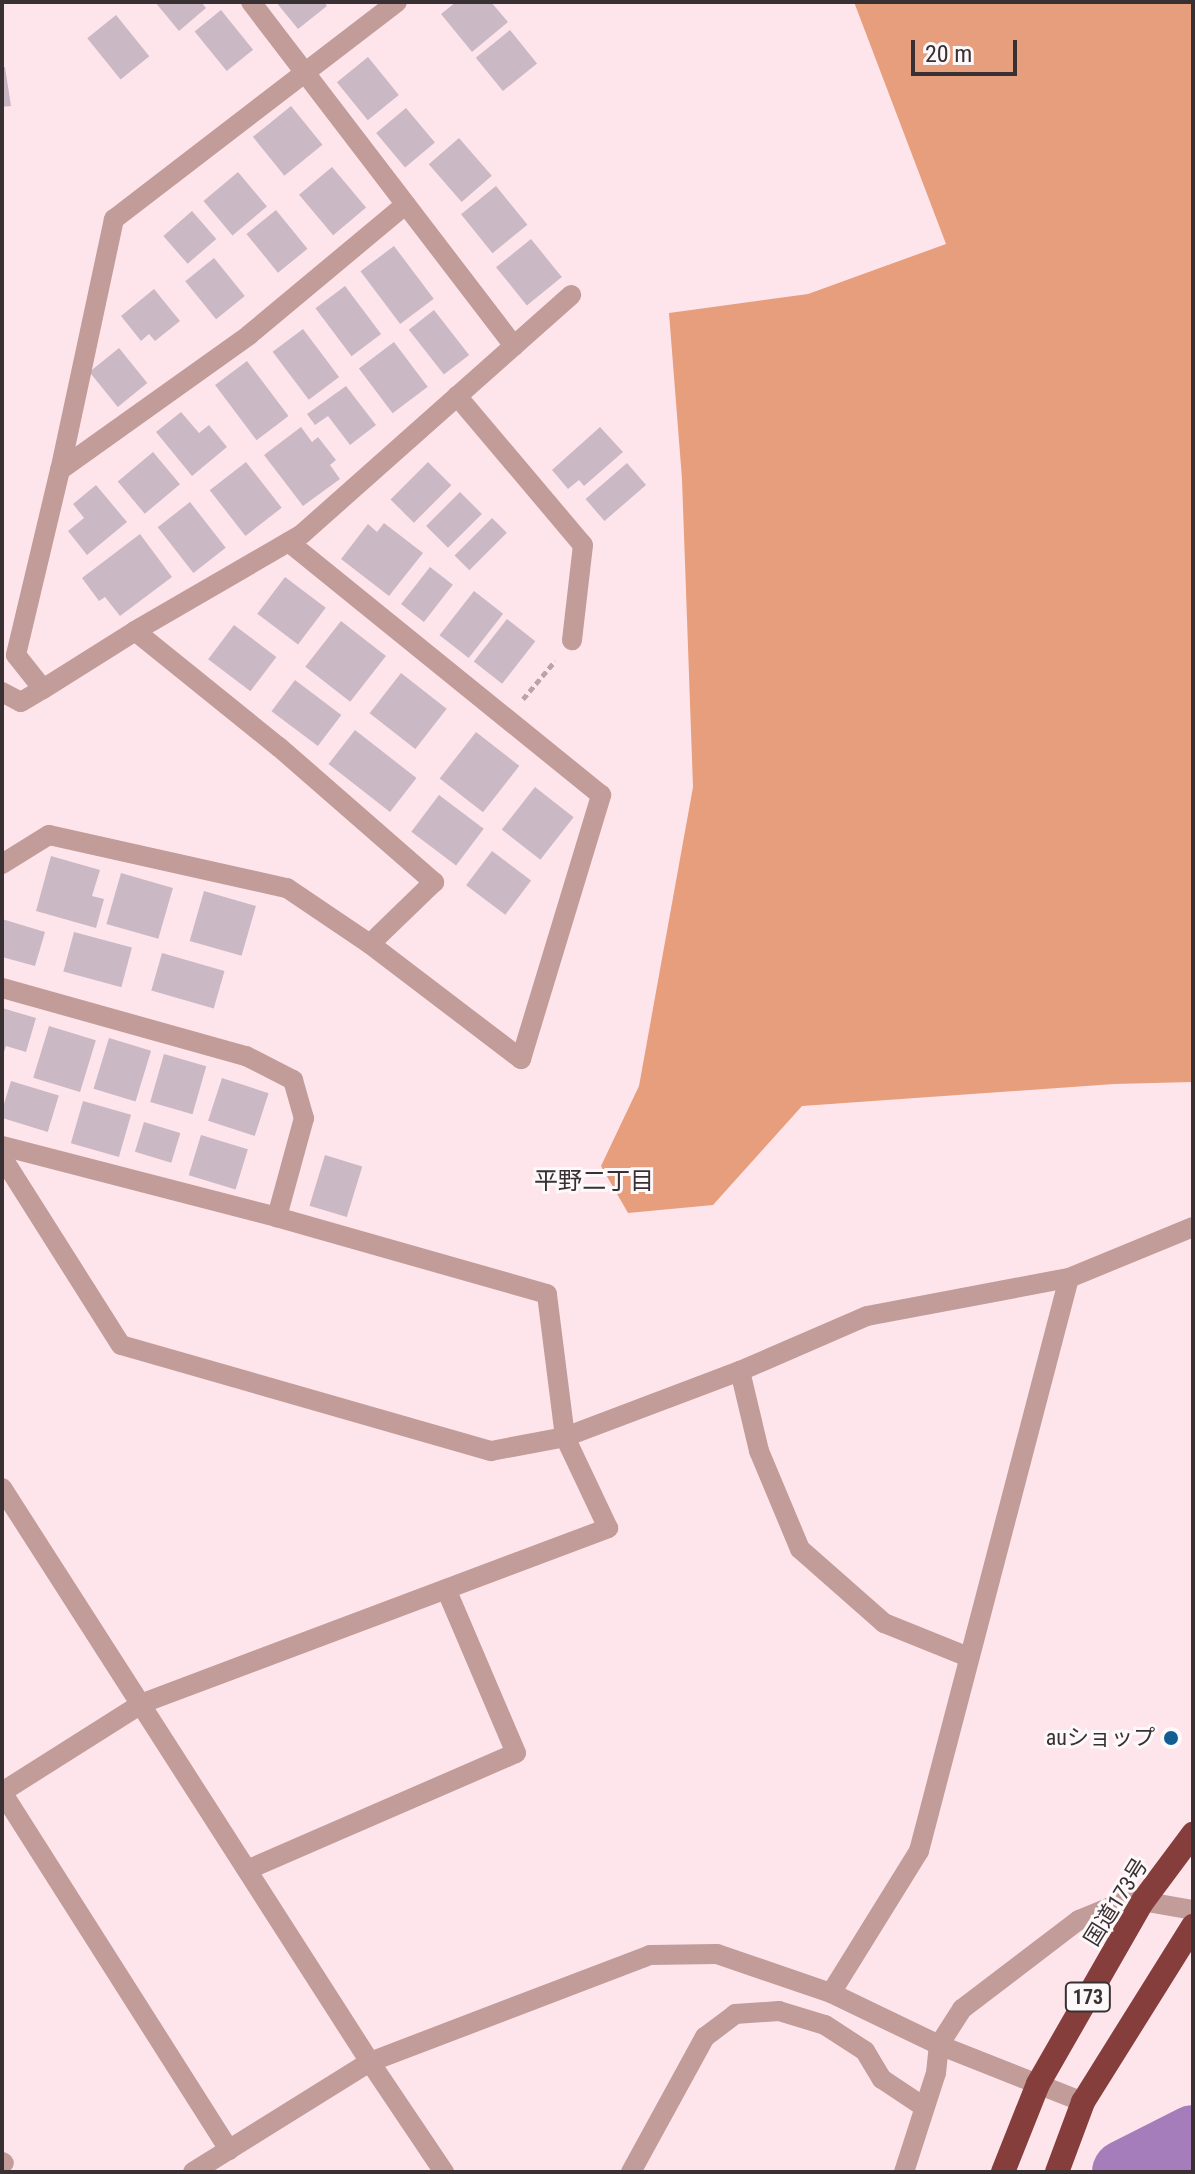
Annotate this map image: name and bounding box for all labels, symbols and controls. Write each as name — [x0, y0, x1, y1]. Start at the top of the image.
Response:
scale bar — [915, 24, 1021, 74]
text: 20 m — [925, 40, 972, 68]
district label: 平野二丁目 — [534, 1168, 654, 1196]
place label: auショップ — [1046, 1725, 1155, 1751]
marker: auショップ — [1162, 1729, 1180, 1747]
street label: 国道173号 — [1079, 1853, 1153, 1951]
road number: 173 — [1064, 1981, 1112, 2013]

